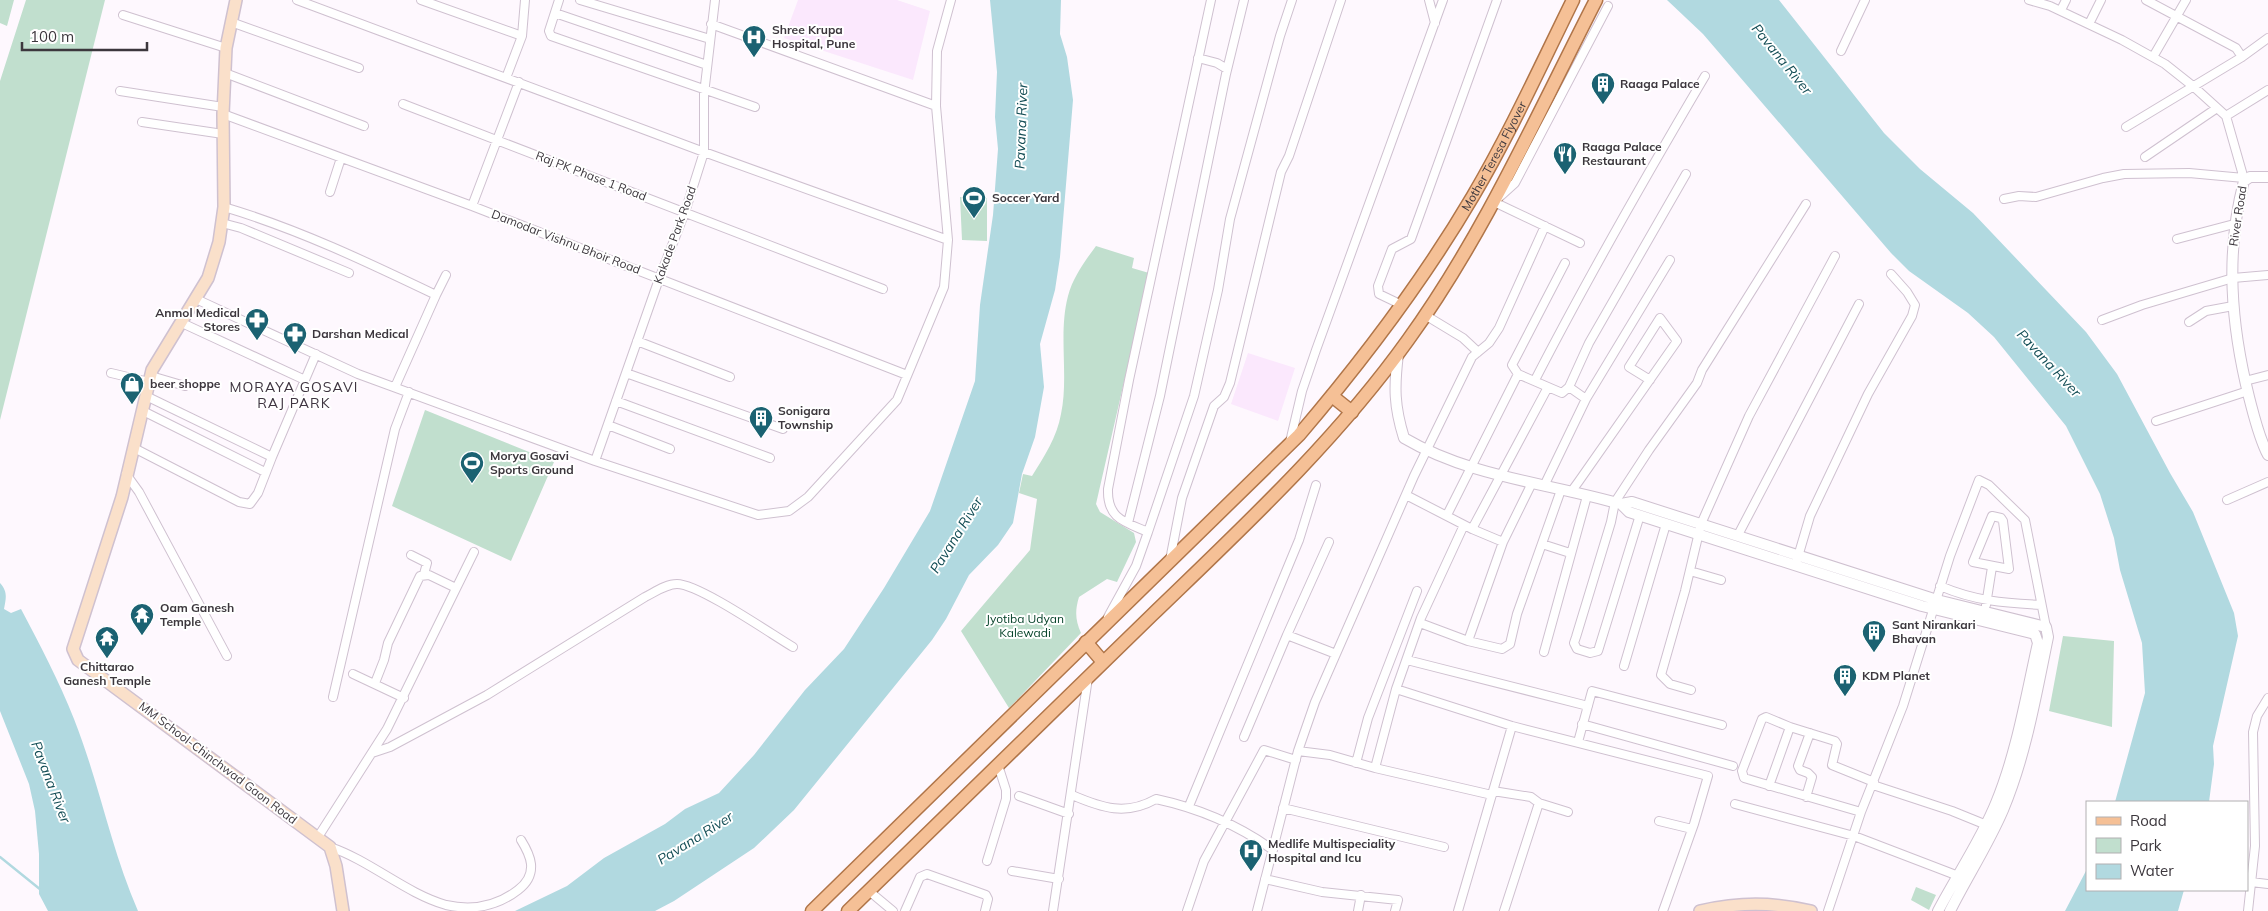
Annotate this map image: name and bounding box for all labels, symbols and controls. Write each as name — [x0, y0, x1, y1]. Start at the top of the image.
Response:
scale bar — [22, 20, 148, 52]
water label: Pavana River — [1748, 20, 1817, 99]
place label: Shree Krupa Hospital, Pune — [772, 22, 856, 51]
hospital icon: Shree Krupa Hospital, Pune — [741, 24, 767, 58]
text: 100 m — [30, 27, 74, 46]
building icon: Raaga Palace — [1590, 71, 1616, 105]
place label: Raaga Palace — [1620, 76, 1700, 91]
water label: Pavana River — [1011, 82, 1032, 169]
street label: Mother Teresa Flyover — [1458, 98, 1530, 213]
place label: Raaga Palace Restaurant — [1582, 139, 1662, 168]
restaurant icon: Raaga Palace Restaurant — [1552, 141, 1578, 175]
street label: Raj PK Phase 1 Road — [534, 147, 649, 204]
street label: Kakade Park Road — [650, 184, 699, 286]
sports icon: Soccer Yard — [961, 185, 987, 219]
street label: River Road — [2225, 185, 2250, 247]
place label: Soccer Yard — [992, 190, 1059, 205]
street label: Damodar Vishnu Bhoir Road — [489, 206, 643, 277]
place label: Anmol Medical Stores — [155, 305, 240, 334]
pharmacy icon: Anmol Medical Stores — [244, 307, 270, 341]
pharmacy icon: Darshan Medical — [282, 321, 308, 355]
water label: Pavana River — [2013, 325, 2086, 401]
place label: Darshan Medical — [312, 326, 409, 341]
shop icon: beer shoppe — [119, 371, 145, 405]
place label: beer shoppe — [150, 376, 221, 391]
district label: MORAYA GOSAVI RAJ PARK — [230, 378, 358, 412]
place label: Sonigara Township — [778, 403, 833, 432]
building icon: Sonigara Township — [748, 405, 774, 439]
place label: Morya Gosavi Sports Ground — [490, 448, 574, 477]
sports icon: Morya Gosavi Sports Ground — [459, 450, 485, 484]
water label: Pavana River — [926, 493, 987, 576]
place label: Oam Ganesh Temple — [160, 600, 234, 629]
temple icon: Oam Ganesh Temple — [129, 602, 155, 636]
park label: Jyotiba Udyan Kalewadi — [986, 611, 1064, 640]
place label: Sant Nirankari Bhavan — [1892, 617, 1976, 646]
building icon: Sant Nirankari Bhavan — [1861, 619, 1887, 653]
temple icon: Chittarao Ganesh Temple — [94, 625, 120, 659]
place label: Chittarao Ganesh Temple — [63, 659, 151, 688]
building icon: KDM Planet — [1832, 663, 1858, 697]
place label: KDM Planet — [1862, 668, 1930, 683]
street label: MM School-Chinchwad Gaon Road — [136, 698, 300, 827]
water label: Pavana River — [27, 739, 75, 826]
legend — [2086, 801, 2248, 891]
water label: Pavana River — [654, 807, 737, 868]
text: Road — [2130, 811, 2167, 830]
place label: Medlife Multispeciality Hospital and Icu — [1268, 836, 1396, 865]
text: Park — [2130, 836, 2162, 855]
hospital icon: Medlife Multispeciality Hospital and Icu — [1238, 838, 1264, 872]
text: Water — [2130, 861, 2174, 880]

